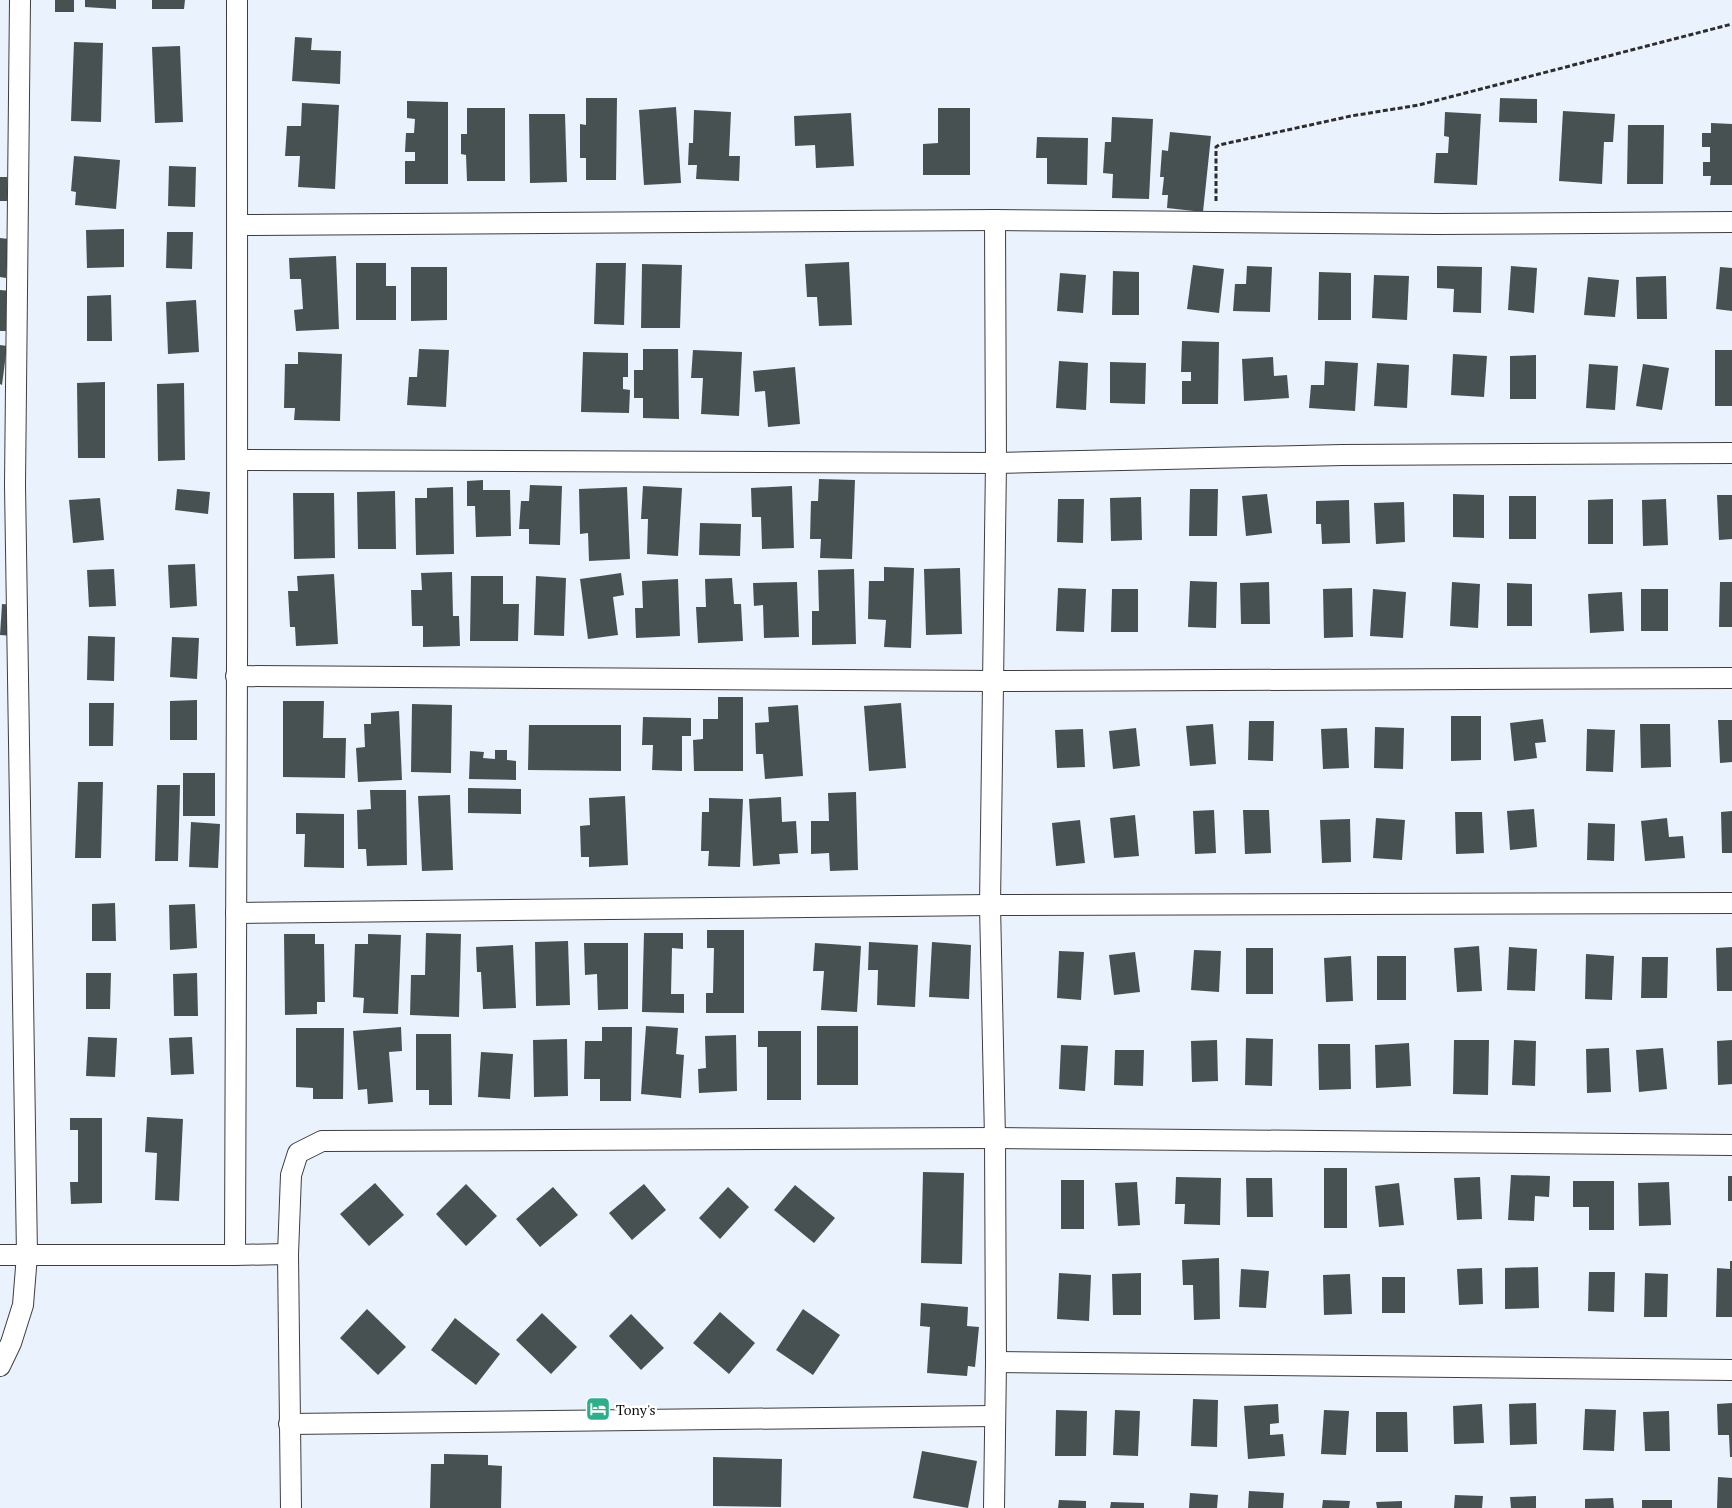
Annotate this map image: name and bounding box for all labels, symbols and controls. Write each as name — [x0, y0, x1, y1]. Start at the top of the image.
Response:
hotel icon: Tony's — [585, 1396, 611, 1422]
place label: Tony's — [616, 1400, 656, 1419]

